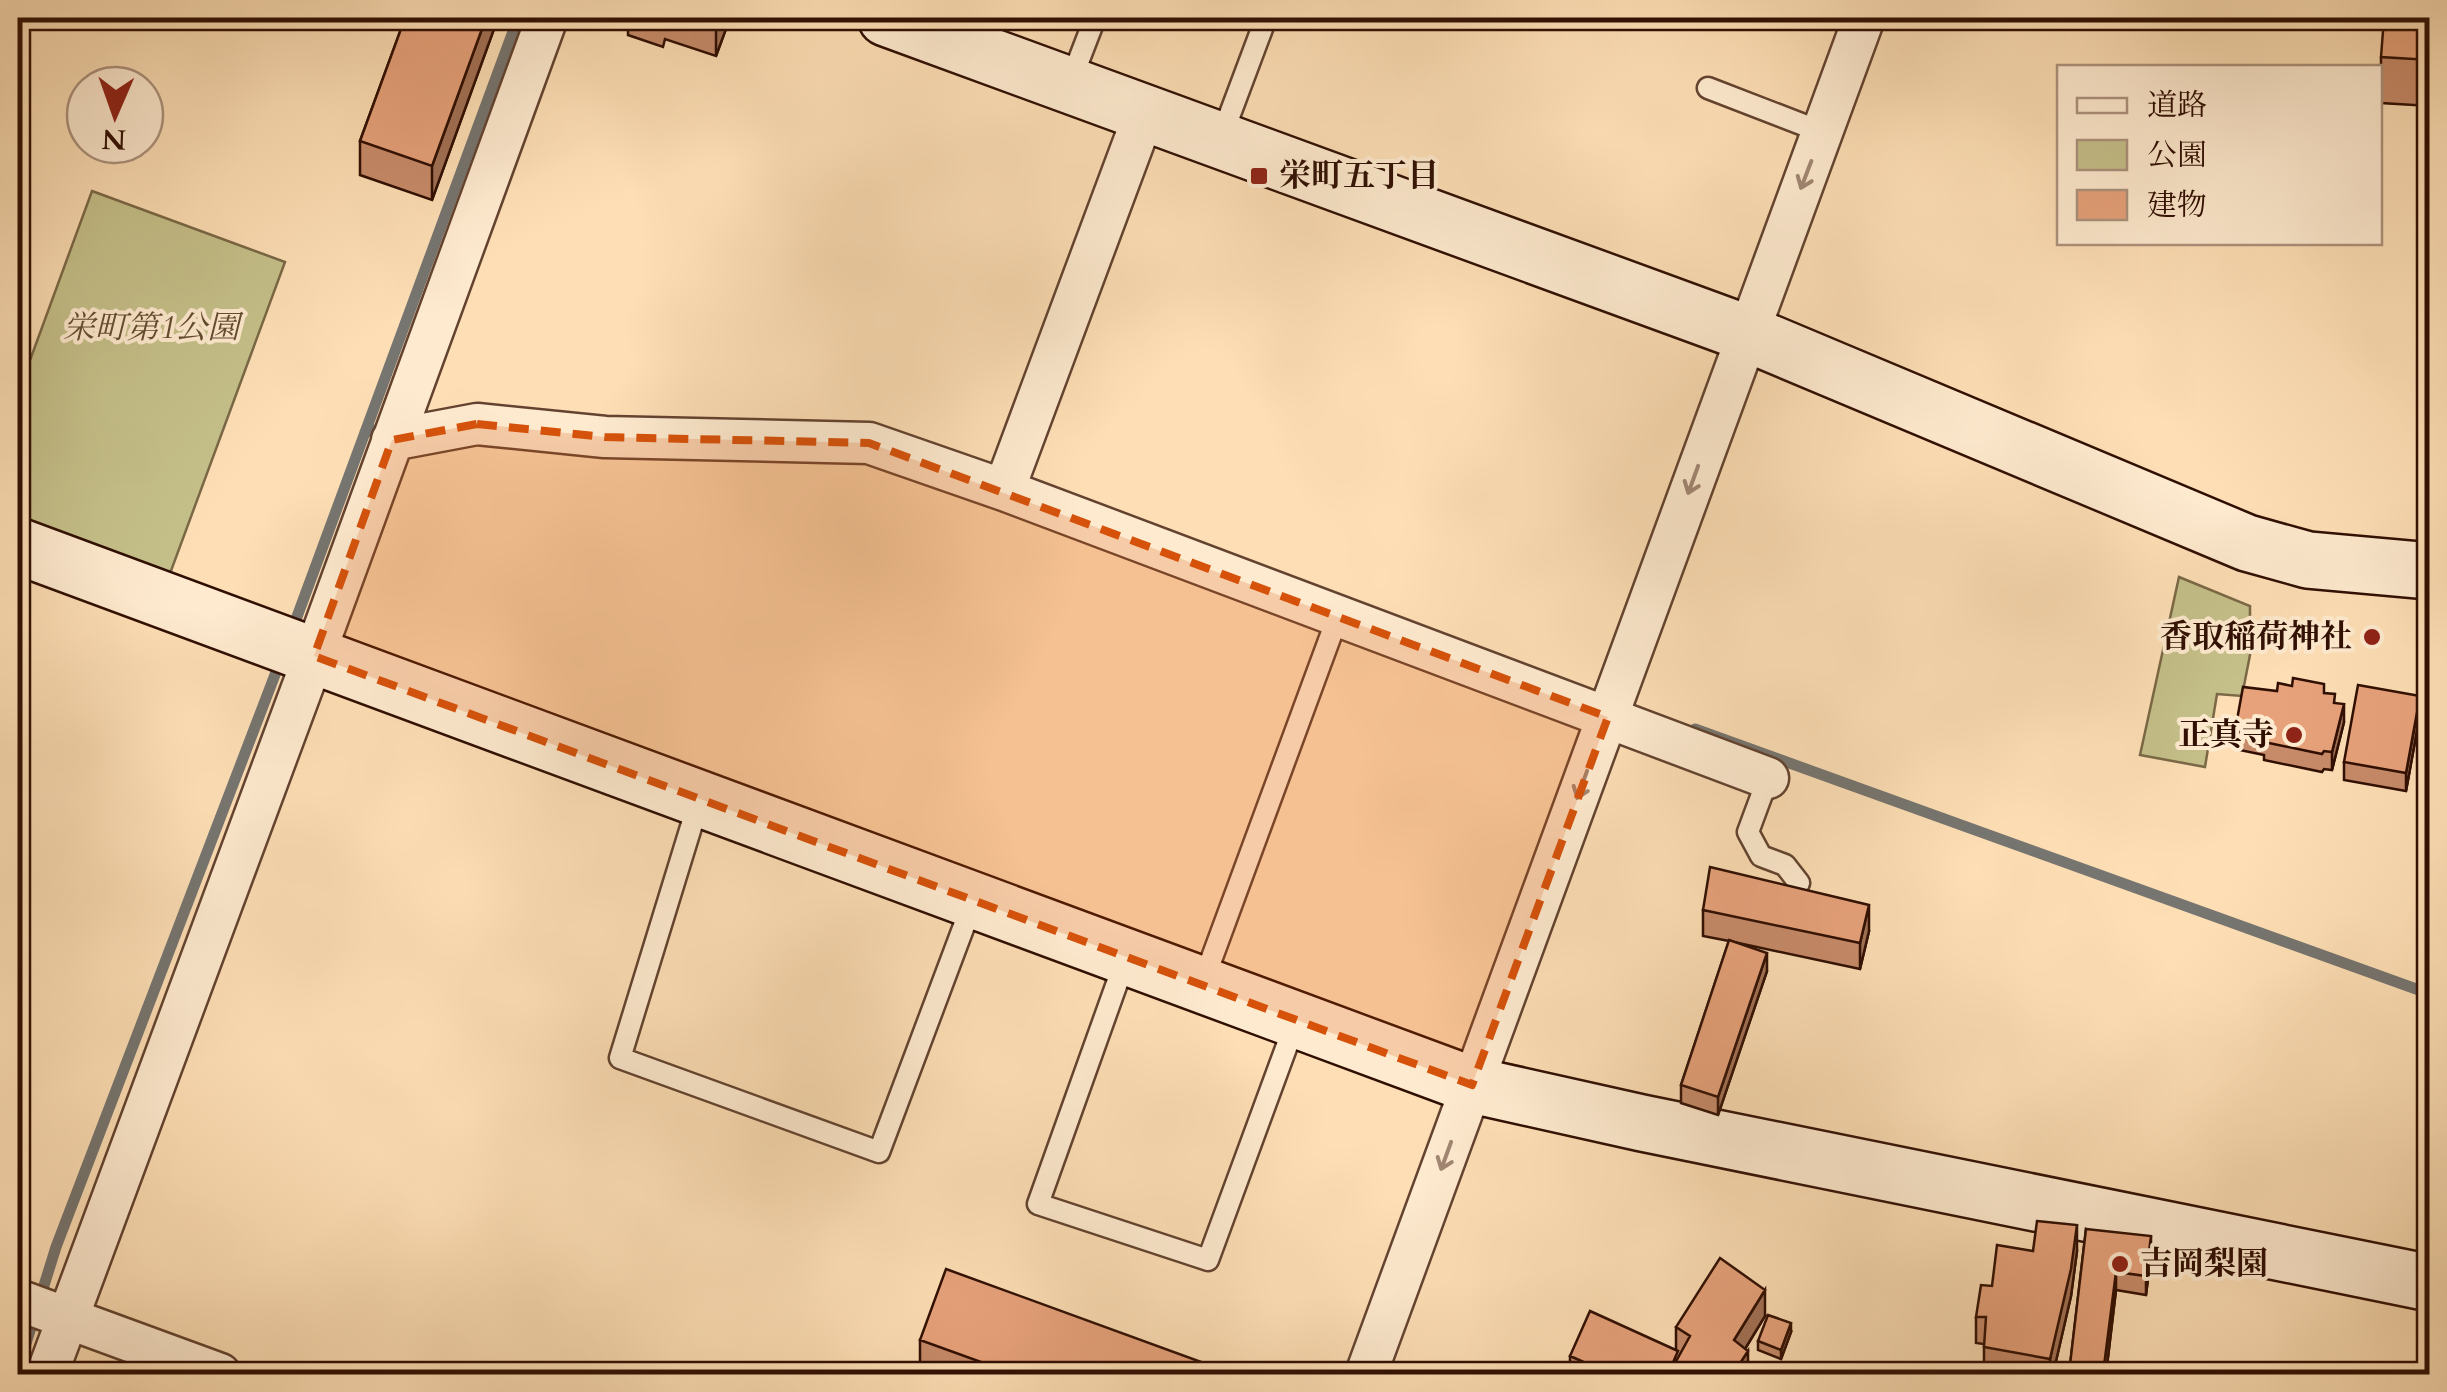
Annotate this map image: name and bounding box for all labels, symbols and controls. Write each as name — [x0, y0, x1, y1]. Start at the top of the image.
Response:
north arrow — [65, 65, 165, 165]
legend — [2057, 65, 2382, 245]
text: 道路 — [2147, 85, 2207, 126]
text: N — [101, 120, 127, 158]
text: 公園 — [2147, 135, 2207, 176]
place label: 栄町五丁目 — [1279, 154, 1439, 198]
one-way arrow — [1796, 158, 1814, 189]
marker: 栄町五丁目 — [1248, 165, 1270, 187]
text: 建物 — [2147, 185, 2207, 226]
park label: 栄町第1公園 — [63, 306, 244, 350]
one-way arrow — [1683, 463, 1701, 494]
place label: 香取稲荷神社 — [2160, 615, 2352, 659]
marker: 香取稲荷神社 — [2361, 626, 2383, 648]
place label: 正真寺 — [2178, 713, 2274, 757]
marker: 正真寺 — [2283, 724, 2305, 746]
one-way arrow — [1572, 770, 1590, 800]
one-way arrow — [1436, 1139, 1454, 1170]
place label: 吉岡梨園 — [2140, 1242, 2268, 1286]
marker: 吉岡梨園 — [2109, 1253, 2131, 1275]

